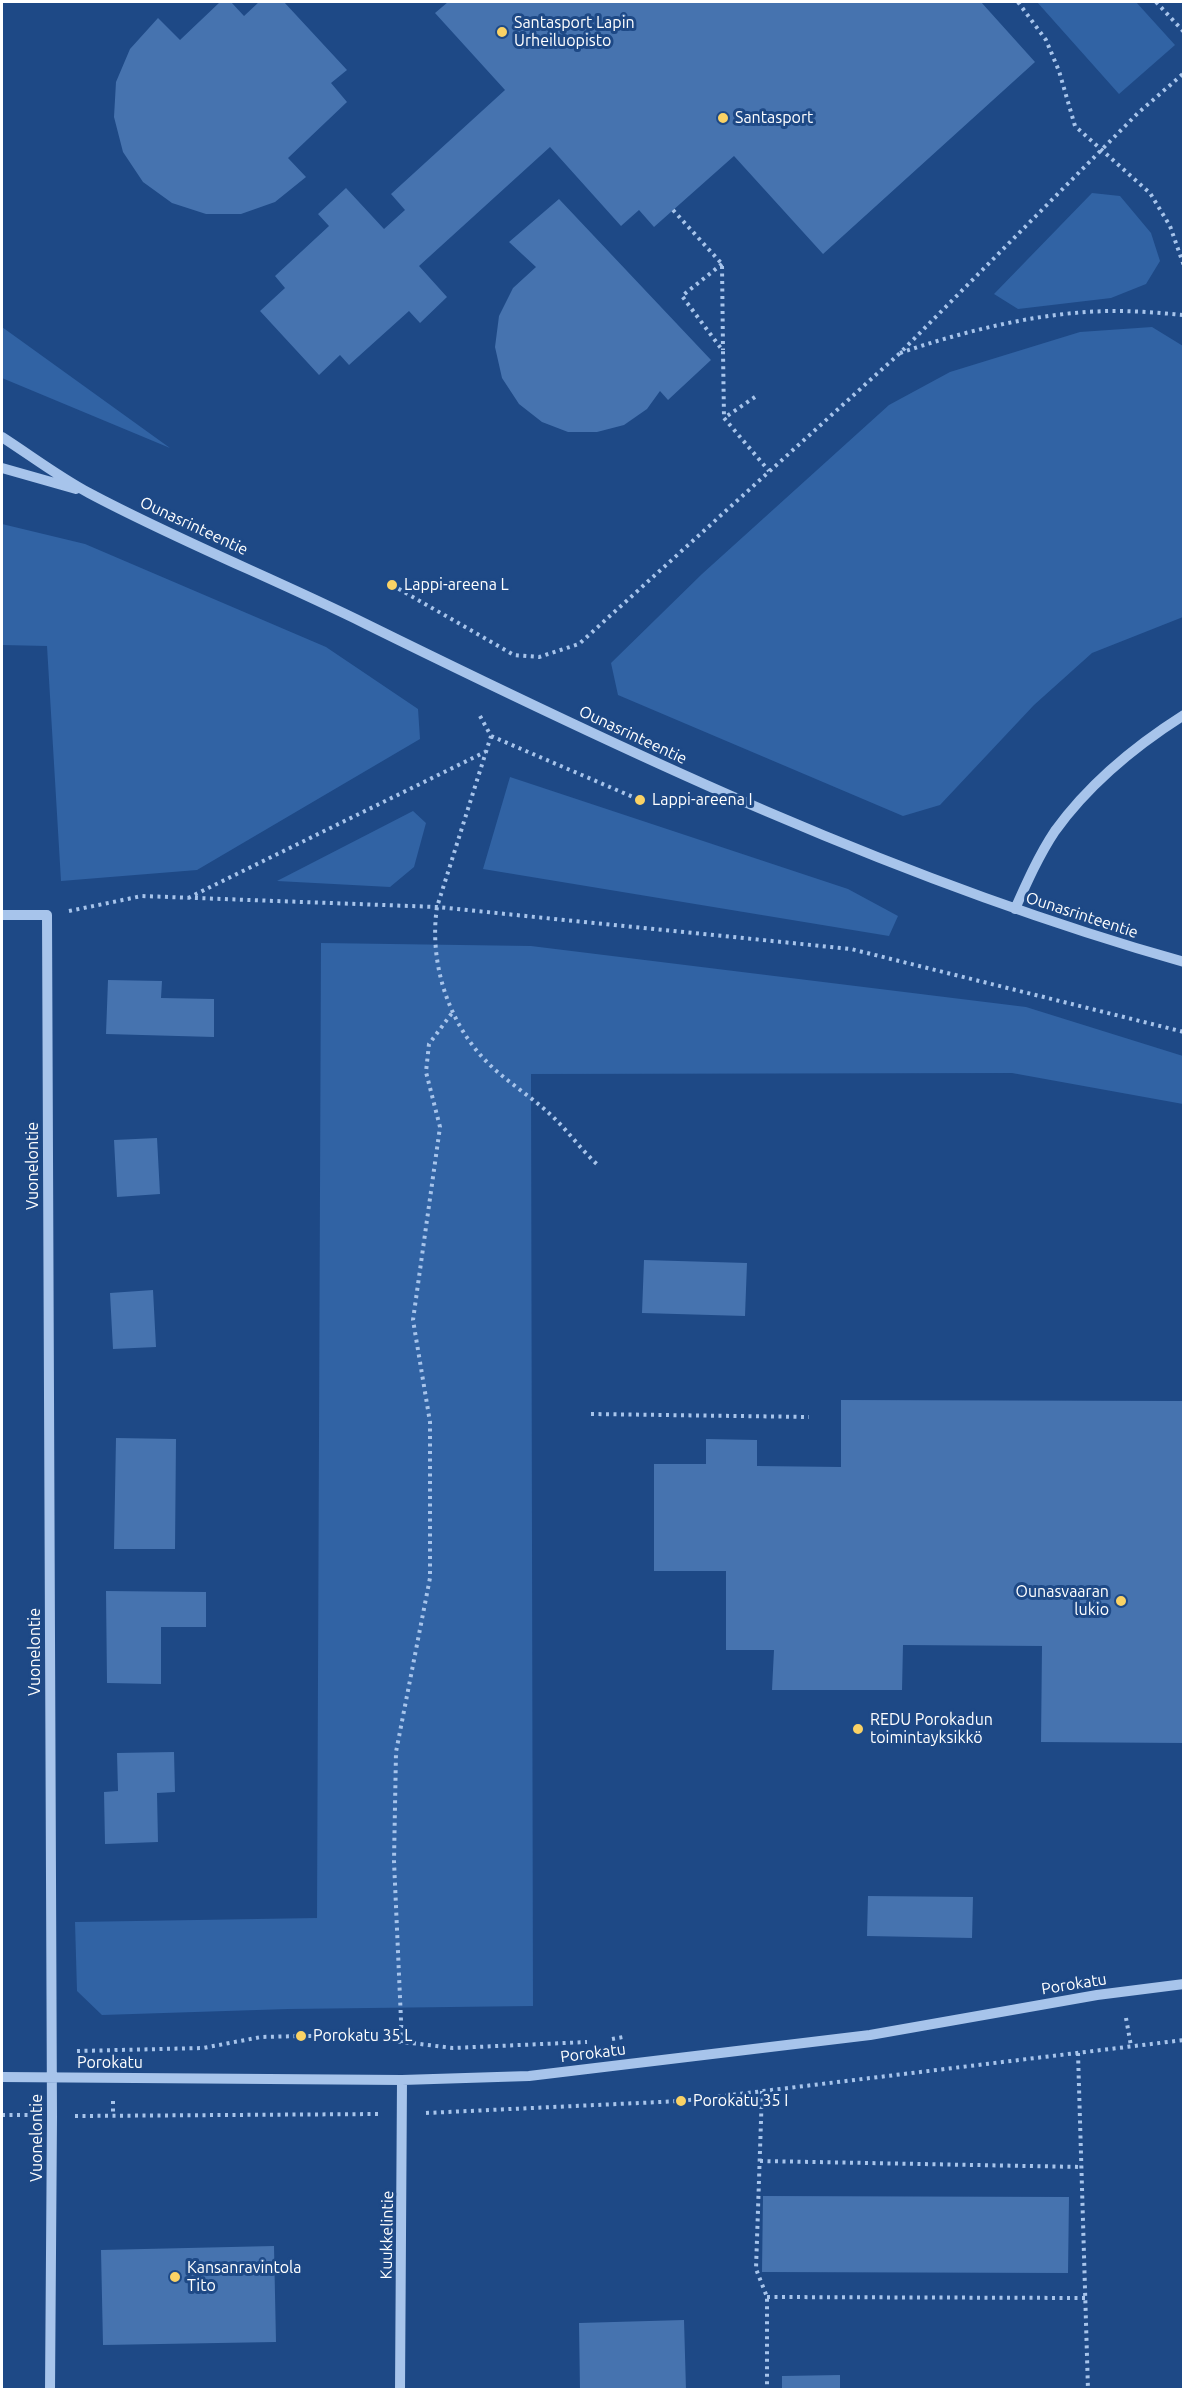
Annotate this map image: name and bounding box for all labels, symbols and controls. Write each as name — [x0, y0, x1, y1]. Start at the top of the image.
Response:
place label: Santasport Lapin Urheiluopisto — [514, 13, 635, 51]
marker: Santasport Lapin Urheiluopisto — [495, 25, 509, 39]
place label: Santasport — [735, 108, 813, 128]
marker: Santasport — [716, 111, 730, 125]
street label: Ounasrinteentie — [137, 493, 251, 559]
place label: Lappi-areena L — [404, 575, 509, 595]
marker: Lappi-areena L — [385, 578, 399, 592]
street label: Ounasrinteentie — [576, 702, 690, 768]
place label: Lappi-areena I — [652, 790, 753, 810]
marker: Lappi-areena I — [633, 793, 647, 807]
street label: Ounasrinteentie — [1023, 888, 1141, 942]
street label: Vuonelontie — [23, 1122, 43, 1210]
place label: Ounasvaaran lukio — [1015, 1582, 1109, 1620]
marker: Ounasvaaran lukio — [1114, 1594, 1128, 1608]
street label: Vuonelontie — [25, 1608, 45, 1696]
place label: REDU Porokadun toimintayksikkö — [870, 1710, 993, 1748]
marker: REDU Porokadun toimintayksikkö — [851, 1722, 865, 1736]
street label: Porokatu — [1040, 1969, 1108, 1999]
place label: Porokatu 35 L — [313, 2026, 412, 2046]
marker: Porokatu 35 L — [294, 2029, 308, 2043]
street label: Porokatu — [559, 2039, 627, 2067]
street label: Porokatu — [77, 2053, 143, 2073]
place label: Porokatu 35 I — [693, 2091, 788, 2111]
street label: Vuonelontie — [27, 2094, 47, 2182]
marker: Porokatu 35 I — [674, 2094, 688, 2108]
street label: Kuukkelintie — [377, 2190, 397, 2280]
place label: Kansanravintola Tito — [187, 2258, 302, 2296]
marker: Kansanravintola Tito — [168, 2270, 182, 2284]

